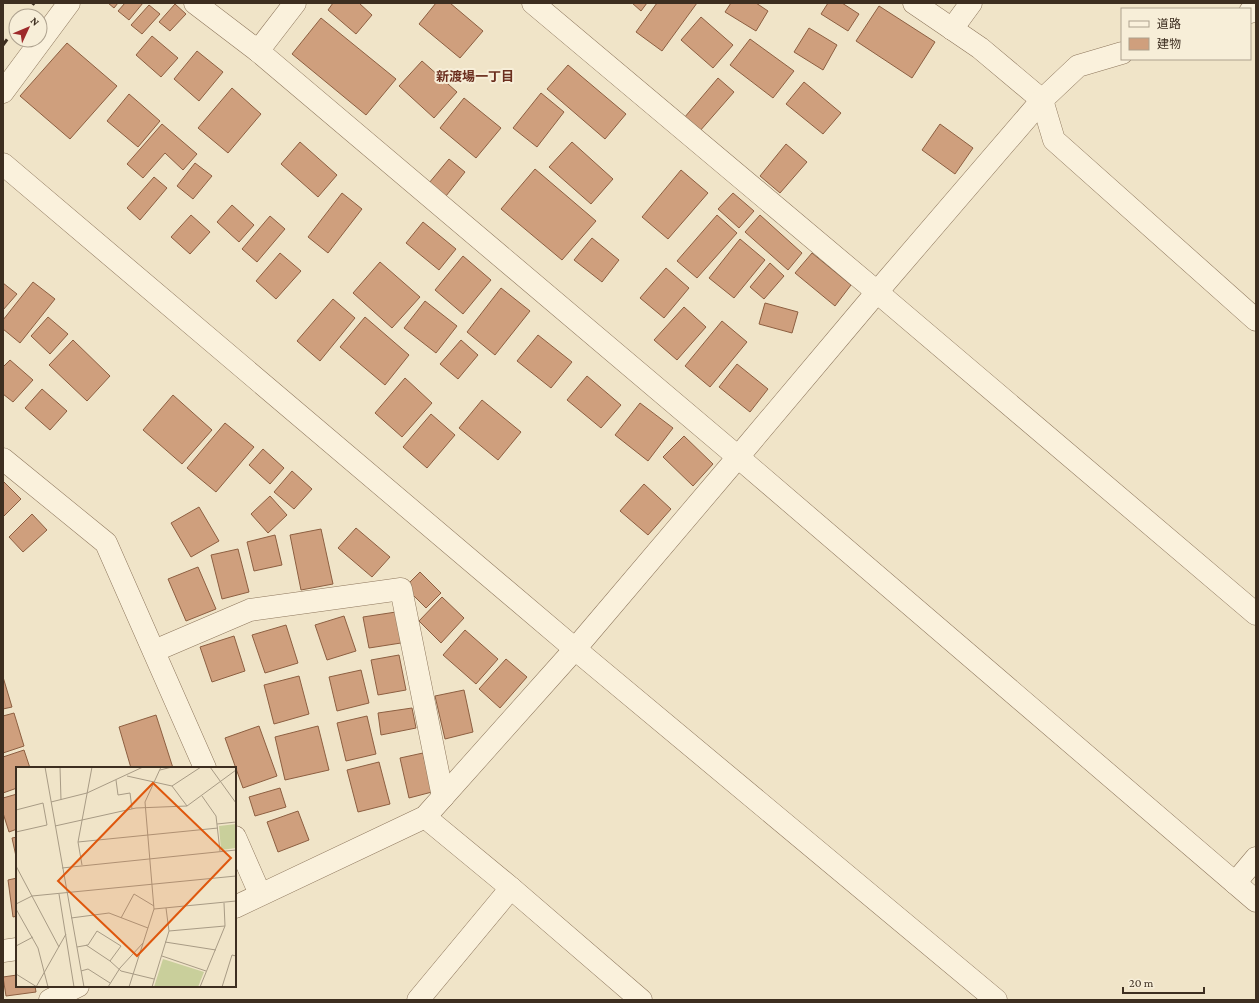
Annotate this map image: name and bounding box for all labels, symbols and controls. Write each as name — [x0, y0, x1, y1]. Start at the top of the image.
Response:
north arrow — [8, 8, 48, 48]
legend — [1121, 8, 1251, 60]
text: N — [28, 14, 42, 28]
text: 道路 — [1157, 17, 1181, 31]
text: 建物 — [1157, 37, 1181, 51]
district label: 新渡場一丁目 — [436, 69, 514, 84]
inset map — [16, 767, 236, 987]
scale bar — [1123, 969, 1204, 995]
text: 20 m — [1129, 976, 1154, 990]

